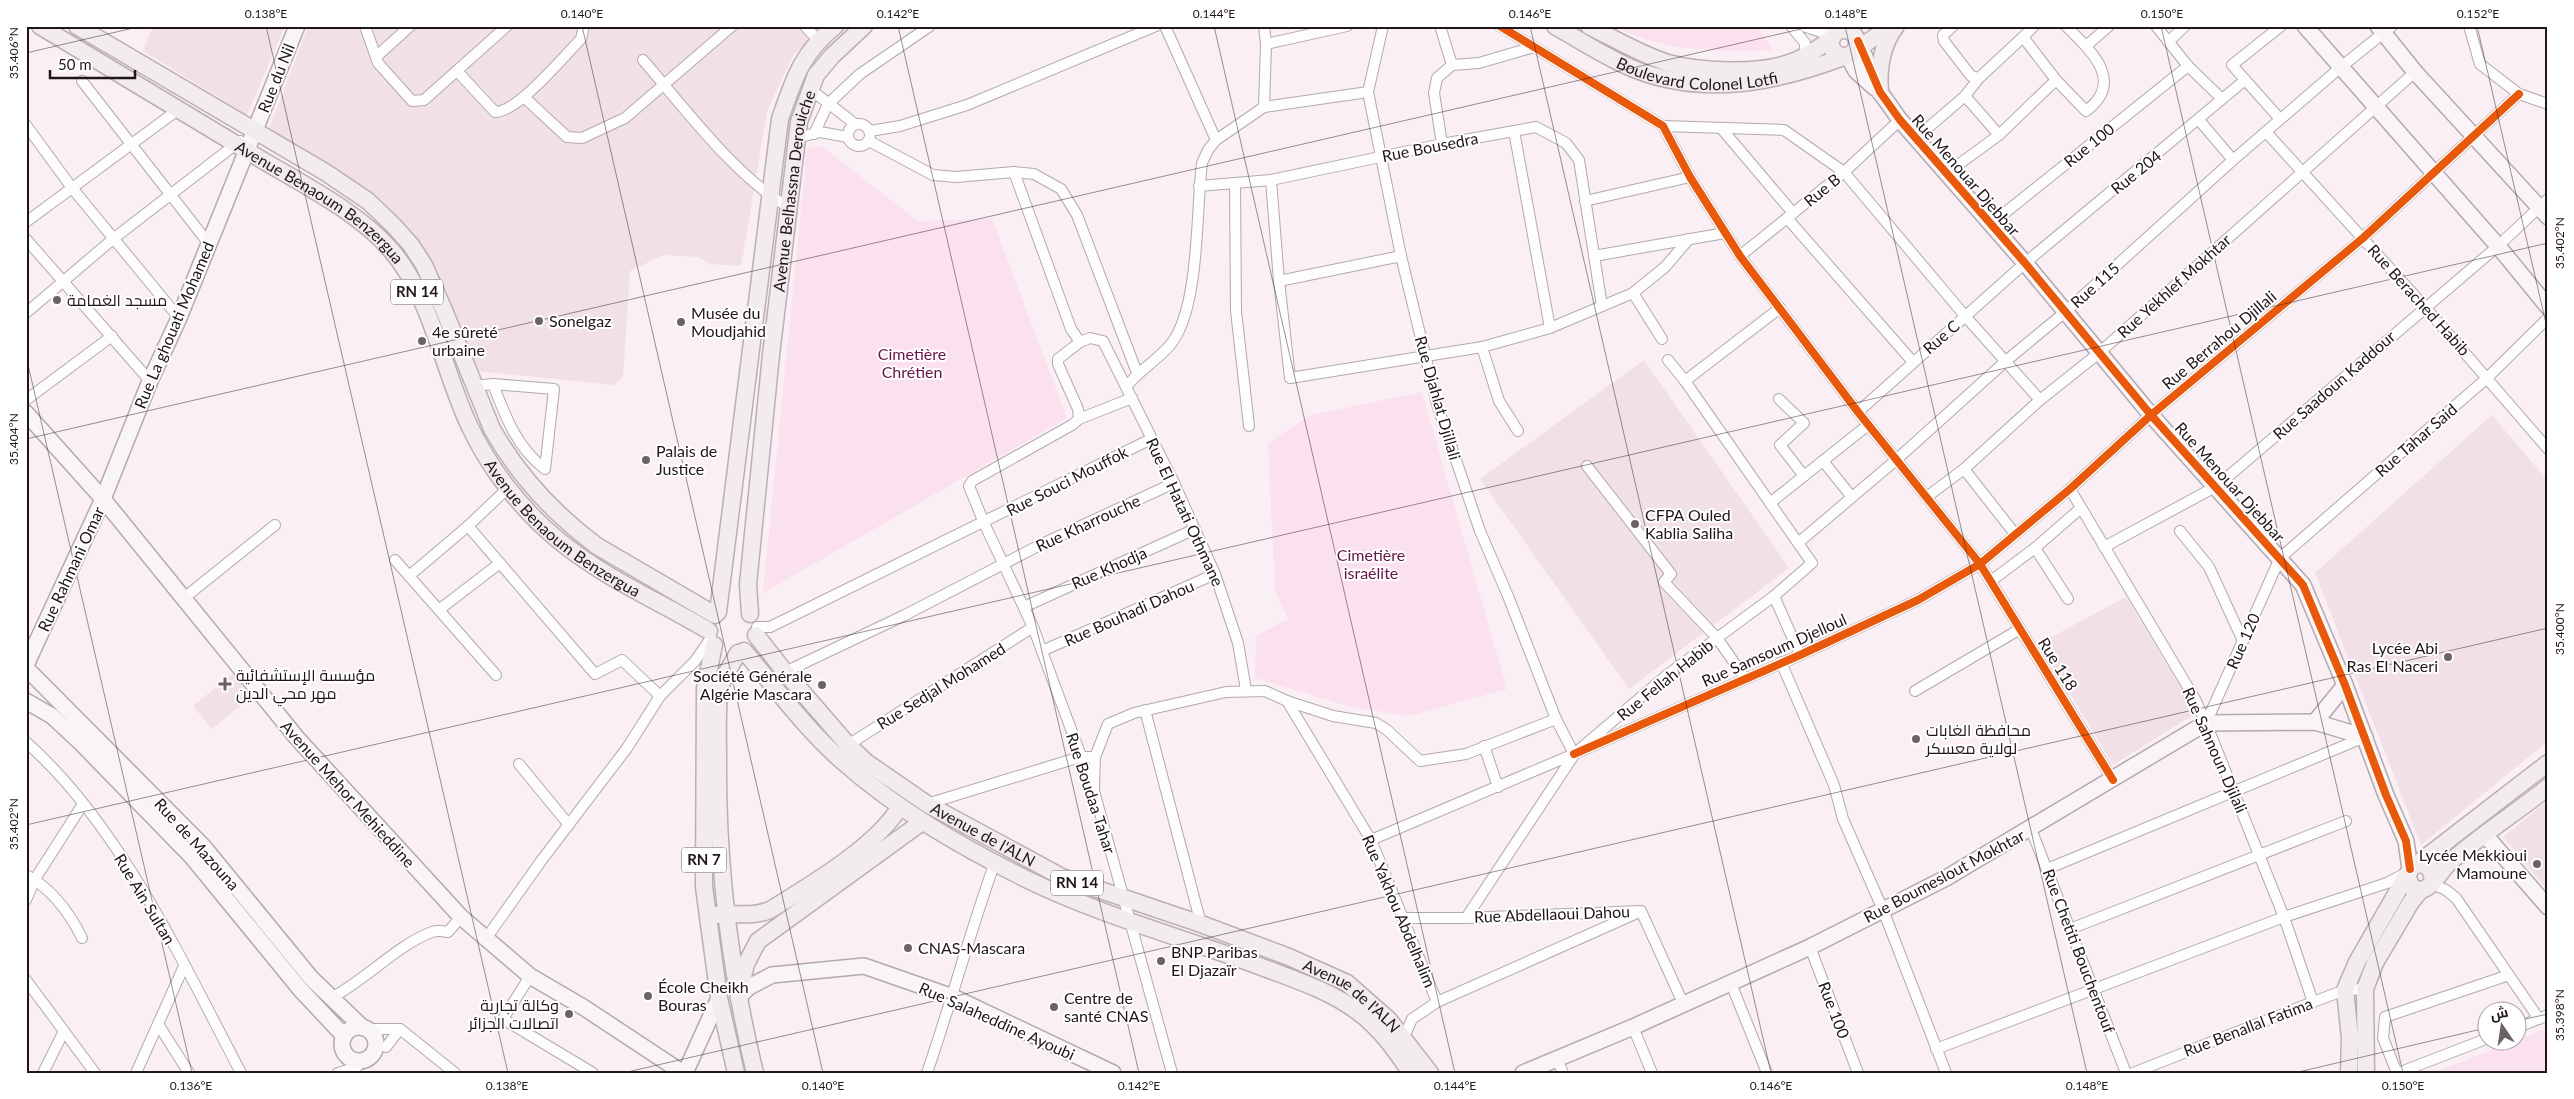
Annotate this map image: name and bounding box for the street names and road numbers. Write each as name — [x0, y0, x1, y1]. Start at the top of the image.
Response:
street label: Rue du Nil — [253, 40, 298, 115]
street label: Boulevard Colonel Lotfi — [1614, 53, 1779, 93]
street label: Avenue Belhassna Derouiche — [769, 87, 819, 293]
street label: Rue Menouar Djebbar — [1908, 110, 2024, 239]
street label: Rue 100 — [2060, 119, 2118, 171]
street label: Rue Bousedra — [1380, 128, 1480, 165]
street label: Avenue Benaoum Benzergua — [232, 136, 408, 267]
street label: Rue 204 — [2107, 146, 2165, 198]
street label: Rue B — [1800, 169, 1844, 210]
street label: Rue Yekhlef Mokhtar — [2113, 230, 2234, 342]
street label: Rue La ghouati Mohamed — [130, 238, 217, 411]
street label: Rue Berached Habib — [2364, 240, 2474, 359]
street label: Rue 115 — [2066, 258, 2123, 311]
road number: RN 14 — [391, 280, 443, 304]
street label: Rue Berrahou Djillali — [2158, 286, 2280, 393]
street label: Rue C — [1919, 316, 1963, 358]
street label: Rue Saadoun Kaddour — [2269, 326, 2399, 443]
street label: Rue Djahlat Djillali — [1412, 334, 1465, 462]
street label: Rue Tahar Said — [2371, 399, 2460, 480]
street label: Rue Menouar Djebbar — [2172, 418, 2289, 546]
street label: Rue El Hatati Othmane — [1143, 435, 1228, 589]
street label: Rue Souci Mouffok — [1003, 441, 1131, 519]
street label: Avenue Benaoum Benzergua — [481, 456, 644, 600]
street label: Rue Kharrouche — [1033, 490, 1143, 555]
street label: Rue Rahmani Omar — [33, 503, 108, 634]
street label: Rue Khodja — [1068, 542, 1149, 593]
street label: Rue Bouhadi Dahou — [1061, 575, 1197, 650]
street label: Rue Samsoum Djelloul — [1698, 609, 1849, 690]
street label: Rue 120 — [2222, 610, 2263, 672]
street label: Rue 118 — [2035, 634, 2082, 694]
street label: Rue Fellah Habib — [1613, 635, 1717, 724]
street label: Rue Sedjal Mohamed — [873, 638, 1009, 733]
street label: Rue Sahnoun Djilali — [2179, 684, 2252, 816]
street label: Avenue Mehor Mehieddine — [277, 716, 419, 871]
street label: Rue Boudaa Tahar — [1063, 730, 1120, 856]
street label: Rue de Mazouna — [151, 794, 244, 894]
street label: Avenue de l'ALN — [928, 798, 1039, 870]
street label: Rue Boumeslout Mokhtar — [1860, 825, 2028, 926]
street label: Rue Yakhou Abdelhalim — [1359, 832, 1440, 990]
road number: RN 7 — [682, 848, 726, 872]
street label: Rue Ain Sultan — [111, 850, 180, 947]
street label: Rue Chetiti Bouchentouf — [2039, 866, 2120, 1036]
road number: RN 14 — [1051, 870, 1103, 896]
street label: Rue Abdellaoui Dahou — [1474, 901, 1630, 926]
street label: Avenue de l'ALN — [1300, 955, 1405, 1036]
street label: Rue Salaheddine Ayoubi — [916, 978, 1078, 1063]
street label: Rue 100 — [1815, 979, 1854, 1041]
street label: Rue Benallal Fatima — [2181, 993, 2315, 1060]

